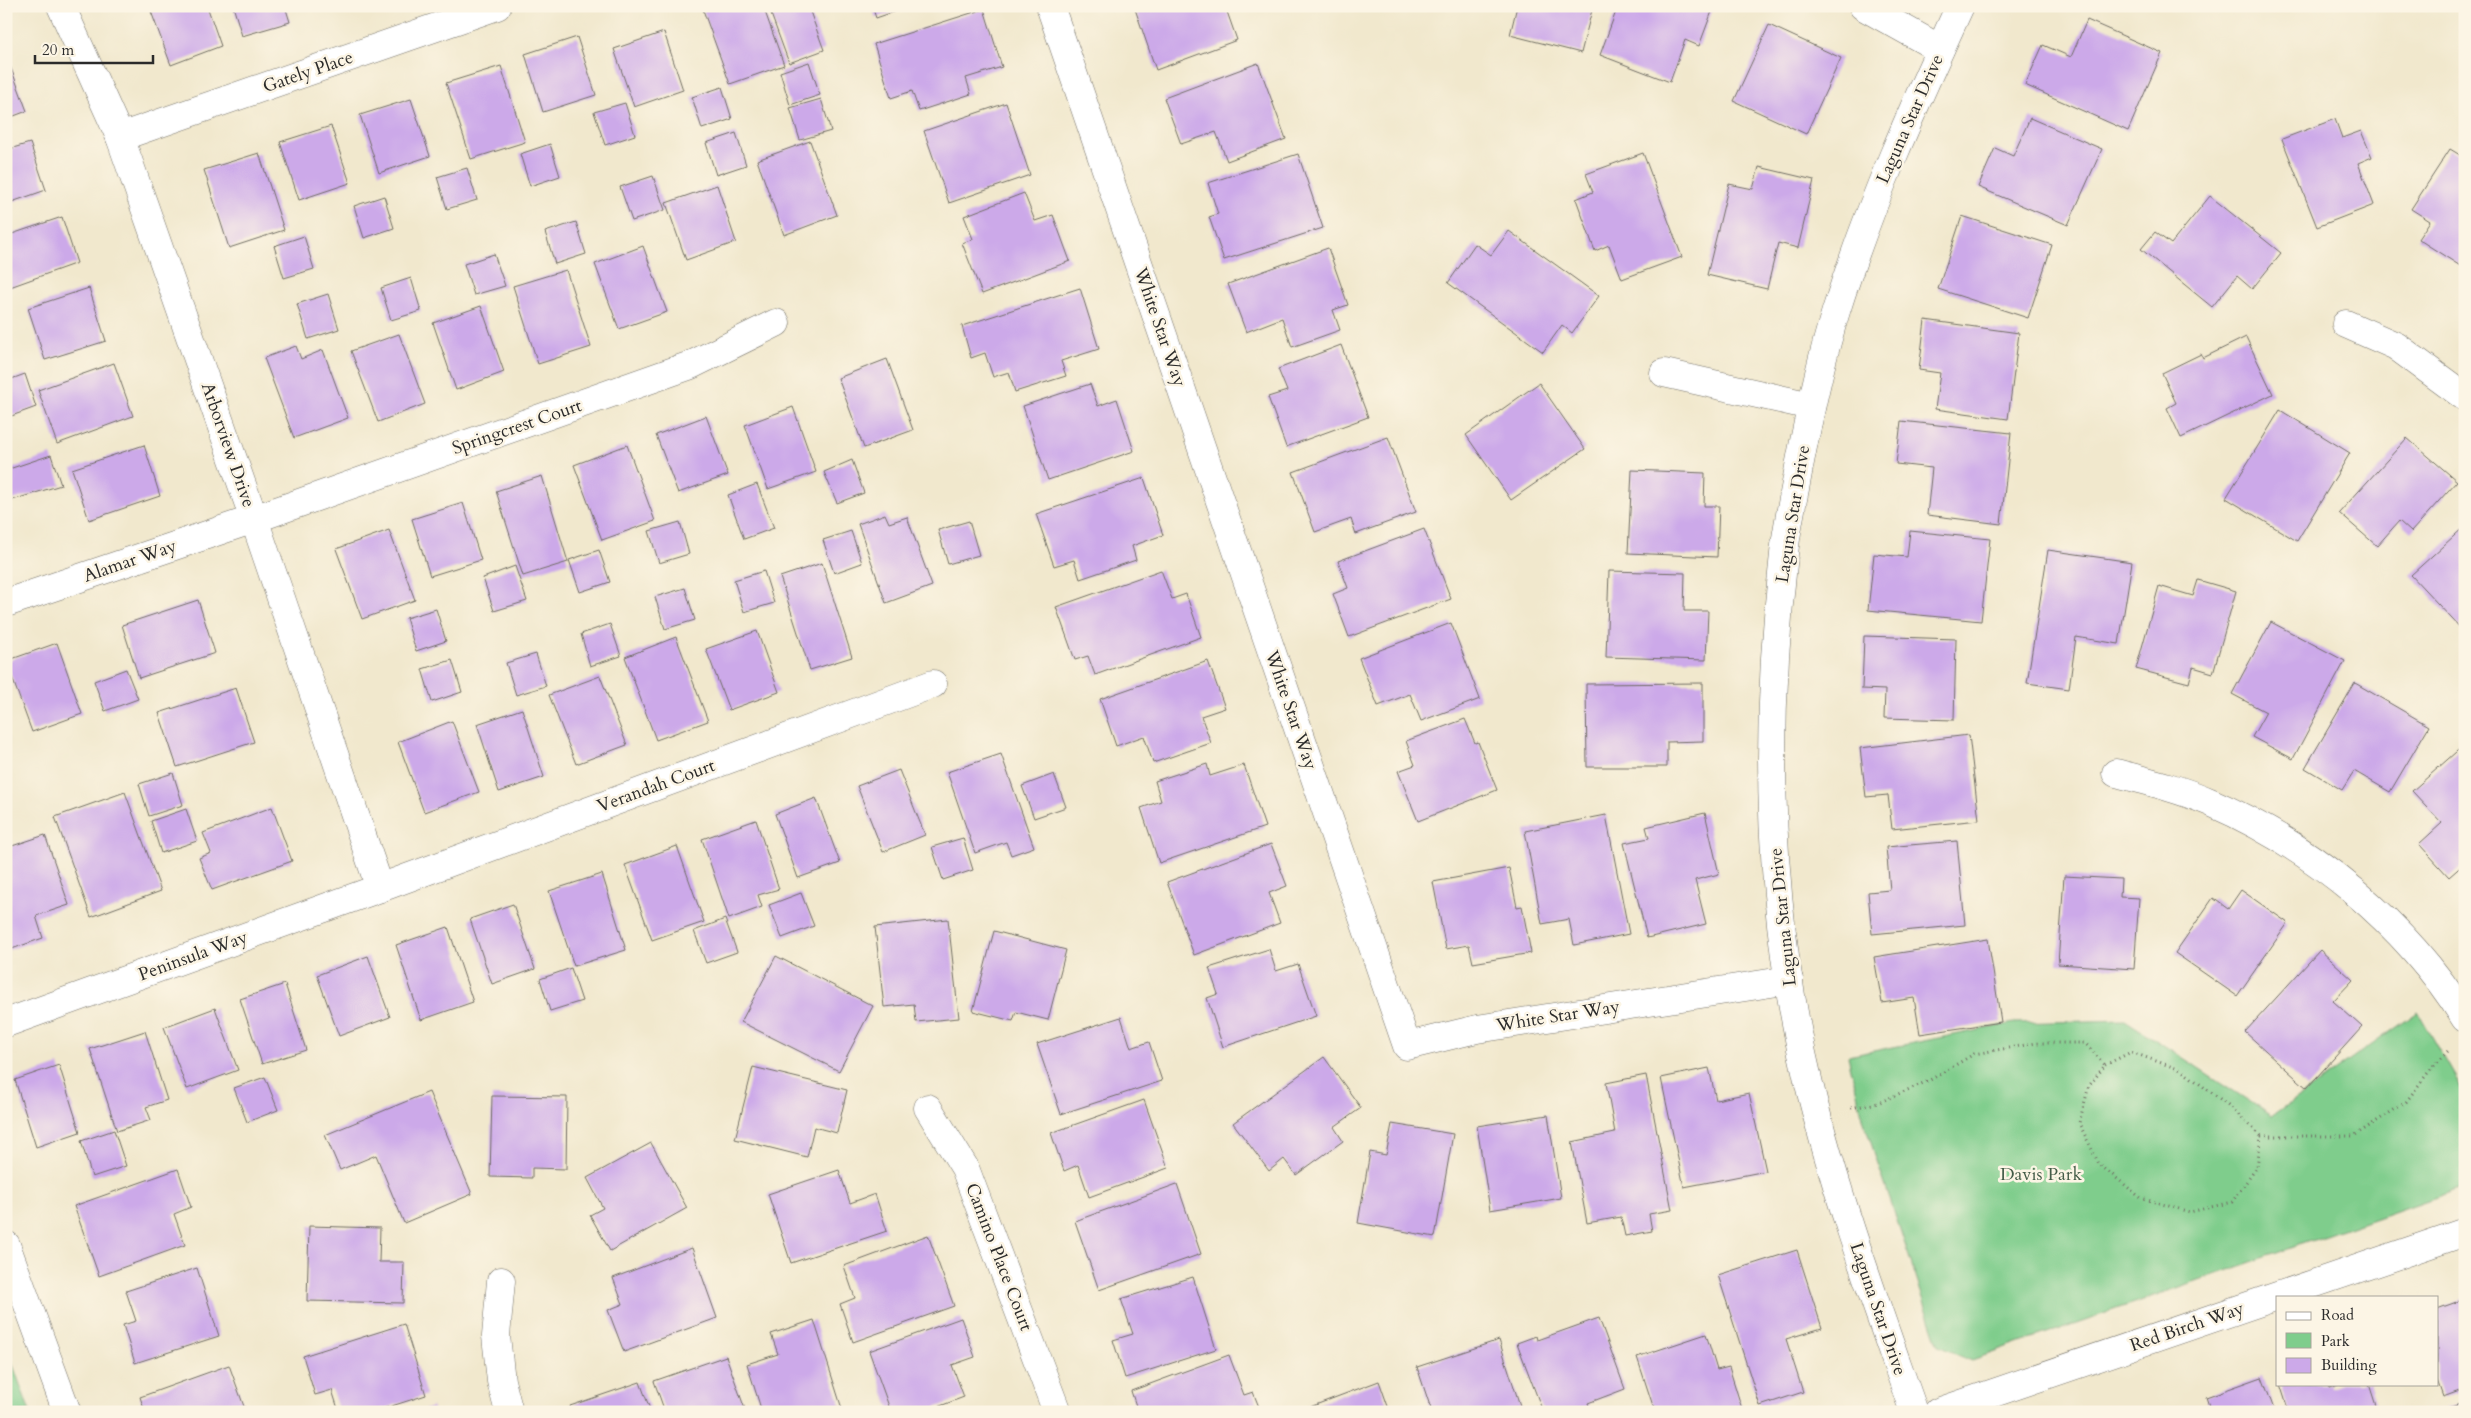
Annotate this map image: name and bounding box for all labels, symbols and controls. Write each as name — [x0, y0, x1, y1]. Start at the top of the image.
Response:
scale bar — [35, 32, 152, 64]
text: 20 m — [42, 40, 74, 60]
street label: Gately Place — [259, 45, 357, 99]
street label: Laguna Star Drive — [1870, 50, 1950, 188]
street label: White Star Way — [1128, 263, 1192, 390]
street label: Arborview Drive — [195, 379, 261, 511]
street label: Springcrest Court — [449, 393, 585, 461]
street label: Laguna Star Drive — [1770, 443, 1816, 585]
street label: Alamar Way — [80, 533, 180, 589]
street label: White Star Way — [1259, 646, 1323, 773]
street label: Verandah Court — [594, 753, 719, 819]
street label: Laguna Star Drive — [1763, 847, 1803, 987]
street label: Peninsula Way — [135, 924, 252, 987]
street label: White Star Way — [1494, 994, 1622, 1038]
park label: Davis Park — [2000, 1162, 2082, 1187]
street label: Camino Place Court — [959, 1179, 1039, 1335]
street label: Laguna Star Drive — [1844, 1239, 1912, 1379]
street label: Red Birch Way — [2127, 1296, 2248, 1358]
legend — [2276, 1296, 2438, 1386]
text: Road — [2321, 1305, 2354, 1325]
text: Park — [2321, 1331, 2350, 1351]
text: Building — [2321, 1355, 2377, 1375]

